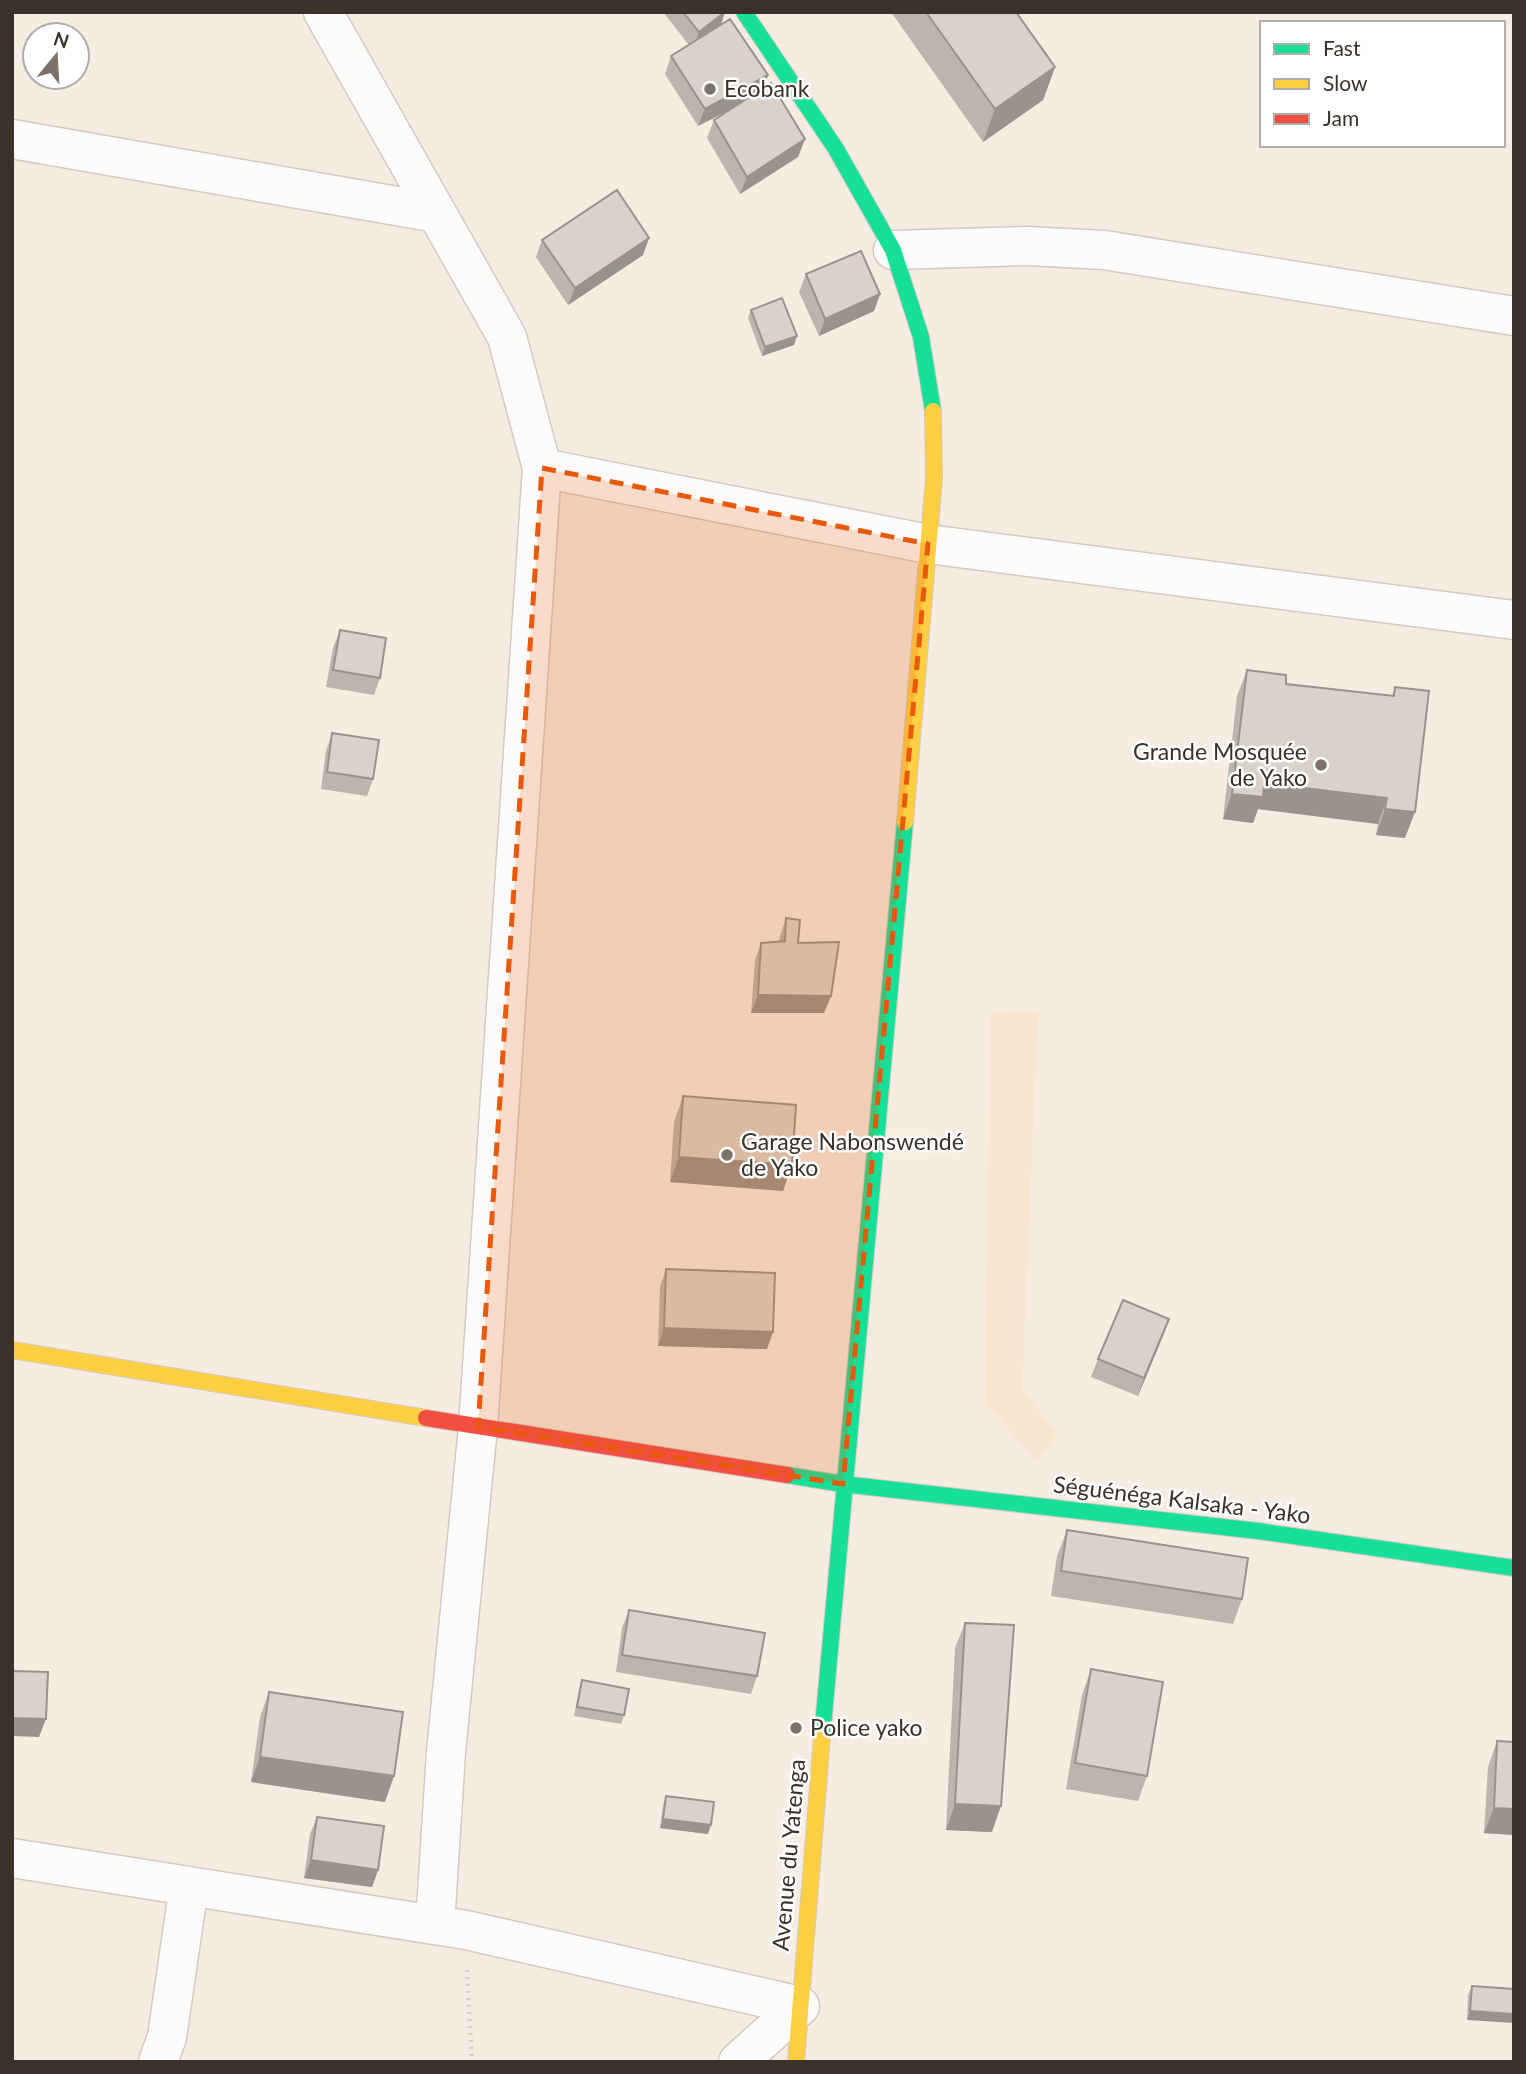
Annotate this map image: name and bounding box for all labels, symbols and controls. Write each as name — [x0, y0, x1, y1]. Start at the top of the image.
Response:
north arrow — [21, 21, 91, 91]
legend — [1260, 21, 1505, 147]
text: N — [51, 26, 72, 53]
text: Fast — [1323, 35, 1361, 60]
text: Slow — [1323, 70, 1368, 95]
place label: Ecobank — [724, 74, 810, 102]
marker: Ecobank — [702, 81, 718, 97]
text: Jam — [1323, 105, 1359, 130]
place label: Grande Mosquée de Yako — [1133, 737, 1307, 791]
marker: Grande Mosquée de Yako — [1313, 757, 1329, 773]
place label: Garage Nabonswendé de Yako — [741, 1127, 964, 1181]
marker: Garage Nabonswendé de Yako — [719, 1147, 735, 1163]
street label: Séguénéga Kalsaka - Yako — [1052, 1469, 1312, 1529]
place label: Police yako — [810, 1713, 923, 1741]
marker: Police yako — [788, 1720, 804, 1736]
street label: Avenue du Yatenga — [766, 1758, 810, 1952]

